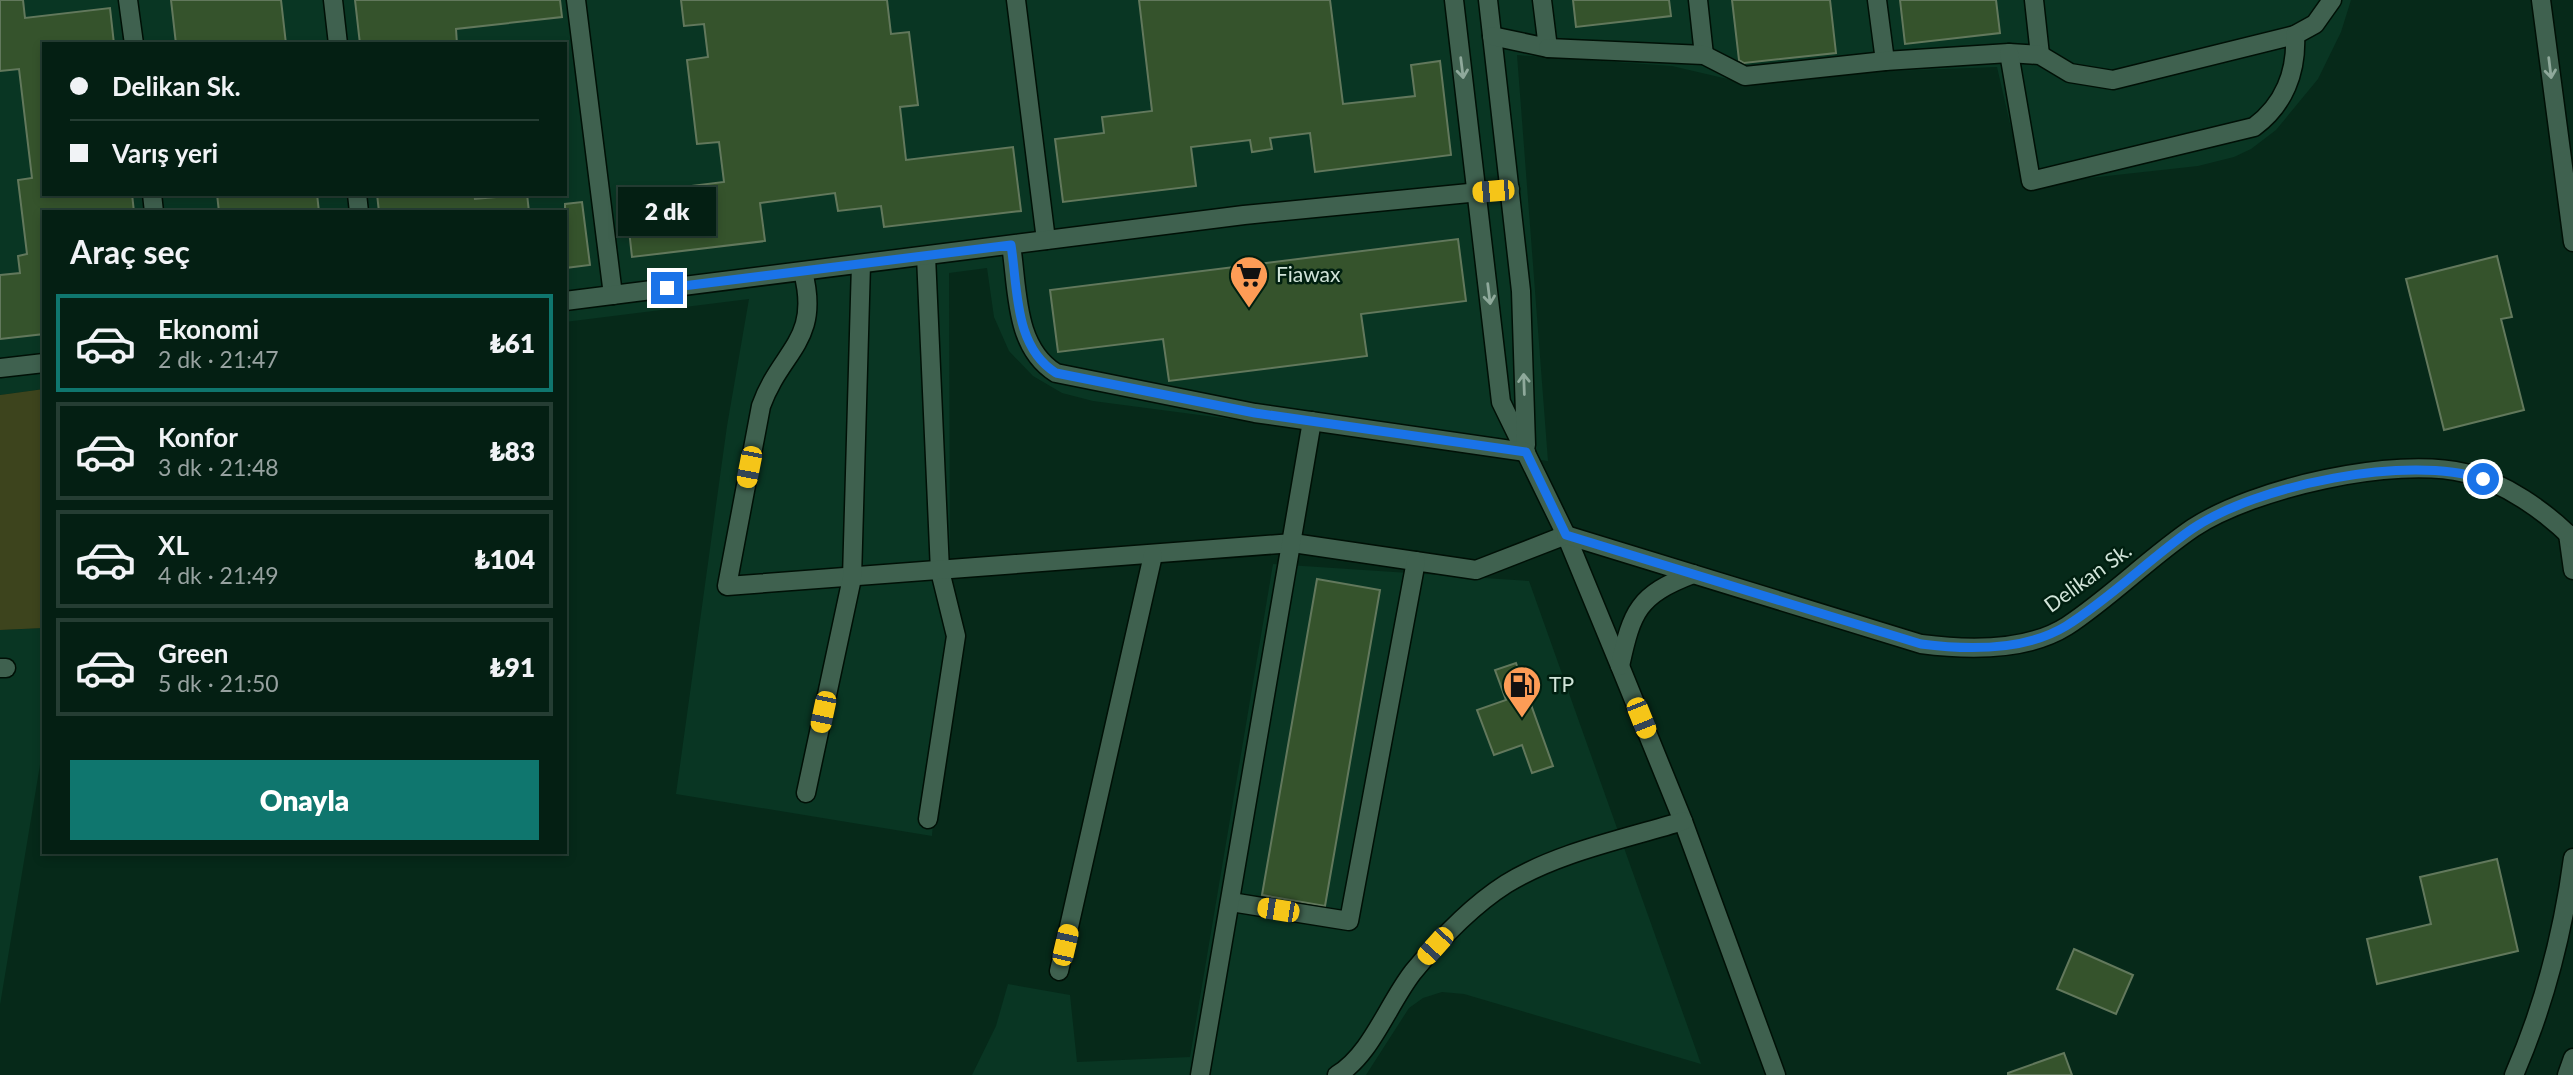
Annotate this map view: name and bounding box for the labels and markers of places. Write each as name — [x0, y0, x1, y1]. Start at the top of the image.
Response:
supermarket icon: Fiawax — [1228, 254, 1270, 309]
place label: Fiawax — [1276, 261, 1341, 286]
fuel station icon: TP — [1501, 664, 1543, 719]
place label: TP — [1549, 671, 1574, 696]

